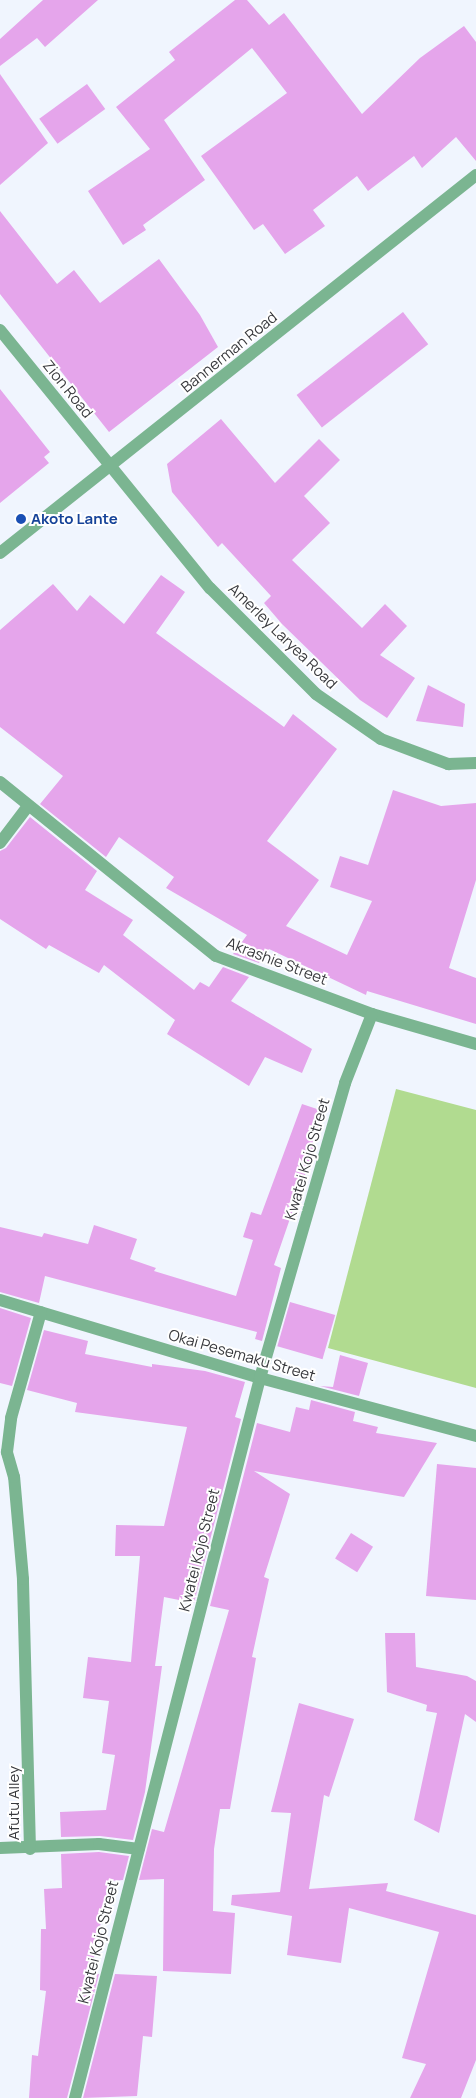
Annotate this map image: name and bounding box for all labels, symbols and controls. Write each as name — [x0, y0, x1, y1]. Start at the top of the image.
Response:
street label: Bannerman Road — [177, 308, 281, 396]
street label: Zion Road — [39, 357, 97, 421]
place label: Akoto Lante — [31, 510, 118, 528]
marker: Akoto Lante — [15, 513, 27, 525]
street label: Amerley Laryea Road — [225, 580, 341, 692]
street label: Akrashie Street — [224, 934, 330, 988]
street label: Kwatei Kojo Street — [281, 1096, 333, 1222]
street label: Okai Pesemaku Street — [167, 1325, 317, 1385]
street label: Kwatei Kojo Street — [175, 1487, 223, 1613]
street label: Afutu Alley — [5, 1766, 23, 1840]
street label: Kwatei Kojo Street — [74, 1879, 122, 2005]

